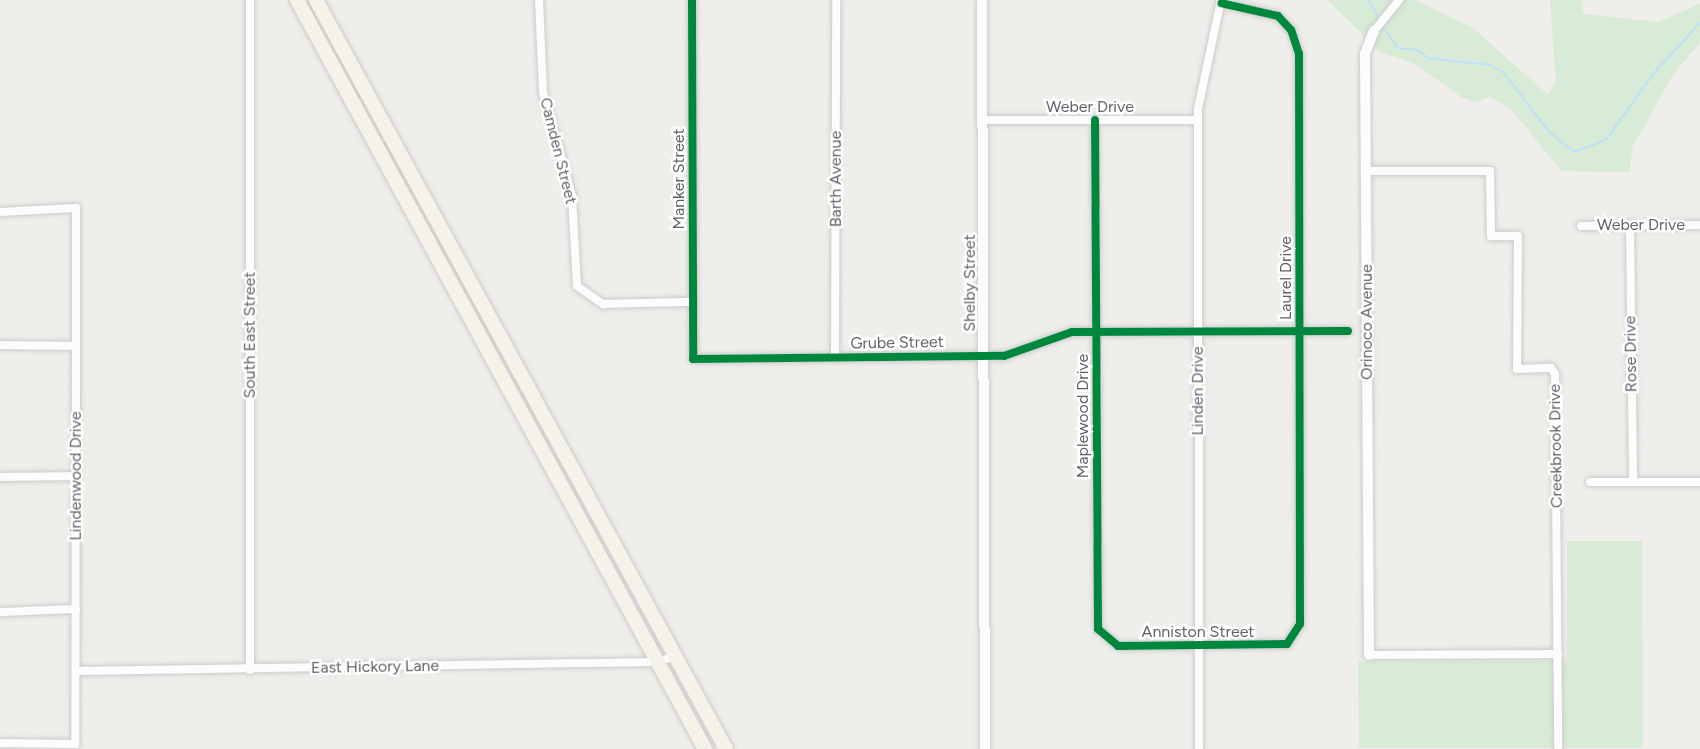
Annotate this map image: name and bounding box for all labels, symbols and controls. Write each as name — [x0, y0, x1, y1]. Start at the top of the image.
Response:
street label: Camden Street — [535, 96, 581, 206]
street label: Weber Drive — [1046, 97, 1134, 117]
street label: Manker Street — [669, 128, 689, 230]
street label: Barth Avenue — [826, 131, 846, 227]
street label: Weber Drive — [1597, 215, 1685, 235]
street label: Shelby Street — [960, 234, 980, 332]
street label: Laurel Drive — [1276, 236, 1296, 320]
street label: Orinoco Avenue — [1357, 264, 1377, 380]
street label: South East Street — [240, 272, 260, 398]
street label: Rose Drive — [1621, 316, 1641, 392]
street label: Grube Street — [850, 333, 944, 353]
street label: Linden Drive — [1188, 347, 1208, 435]
street label: Maplewood Drive — [1073, 354, 1093, 478]
street label: Creekbrook Drive — [1545, 384, 1567, 508]
street label: Lindenwood Drive — [66, 411, 86, 541]
street label: Anniston Street — [1142, 622, 1254, 642]
street label: East Hickory Lane — [311, 656, 439, 678]

